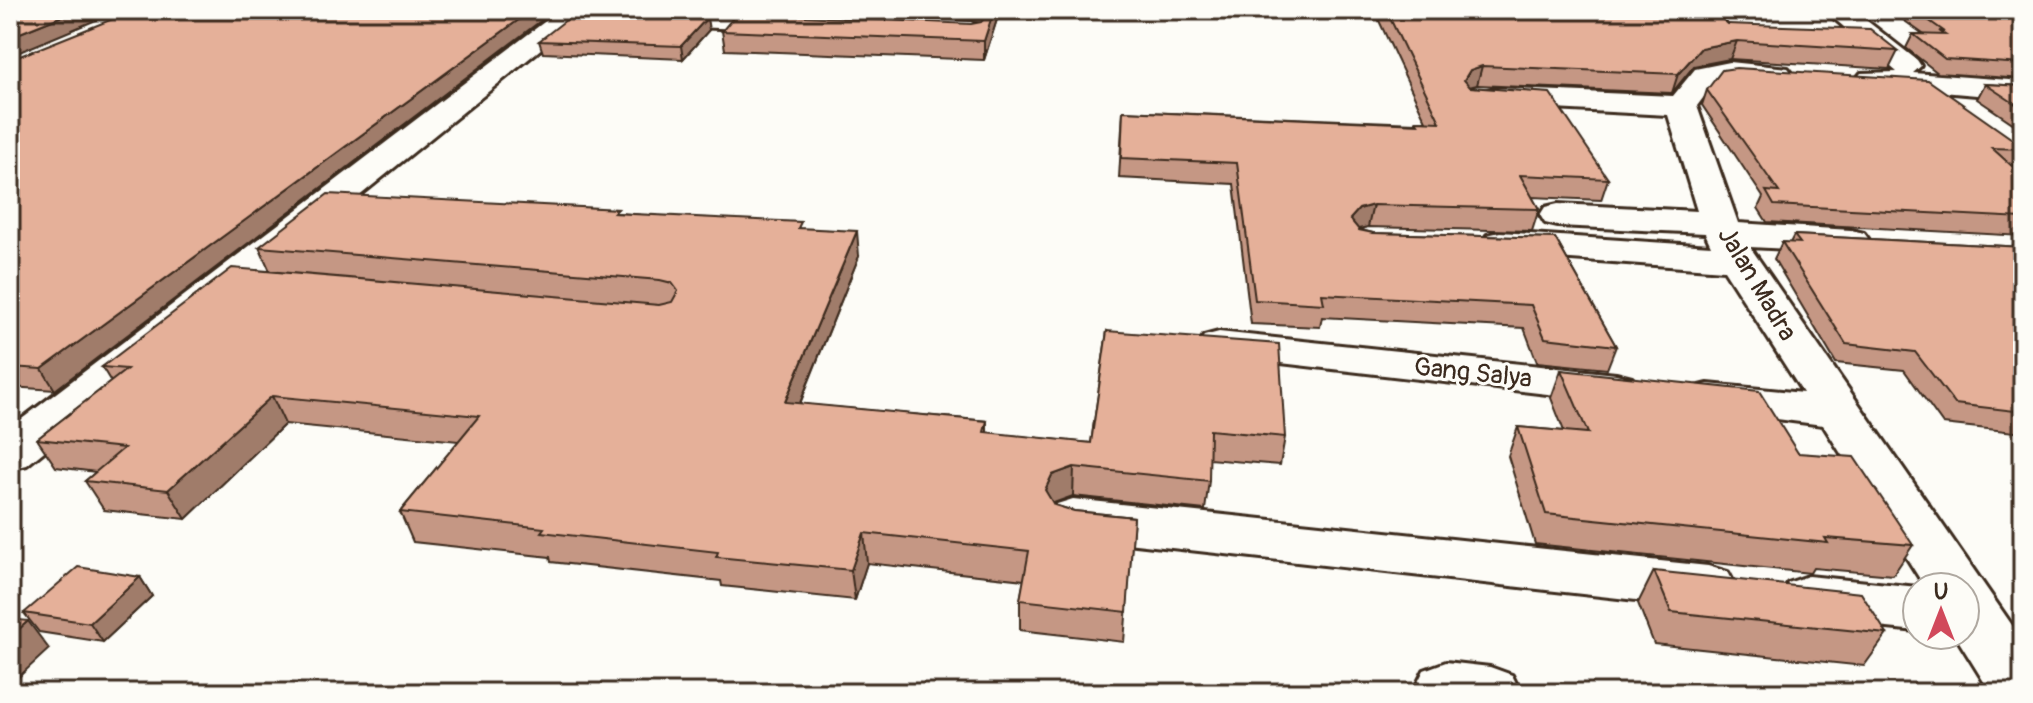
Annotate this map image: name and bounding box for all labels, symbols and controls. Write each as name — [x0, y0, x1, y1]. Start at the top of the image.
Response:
street label: Jalan Madra — [1710, 221, 1804, 347]
street label: Gang Salya — [1412, 351, 1534, 395]
north arrow — [1901, 571, 1981, 651]
text: U — [1934, 578, 1948, 606]

